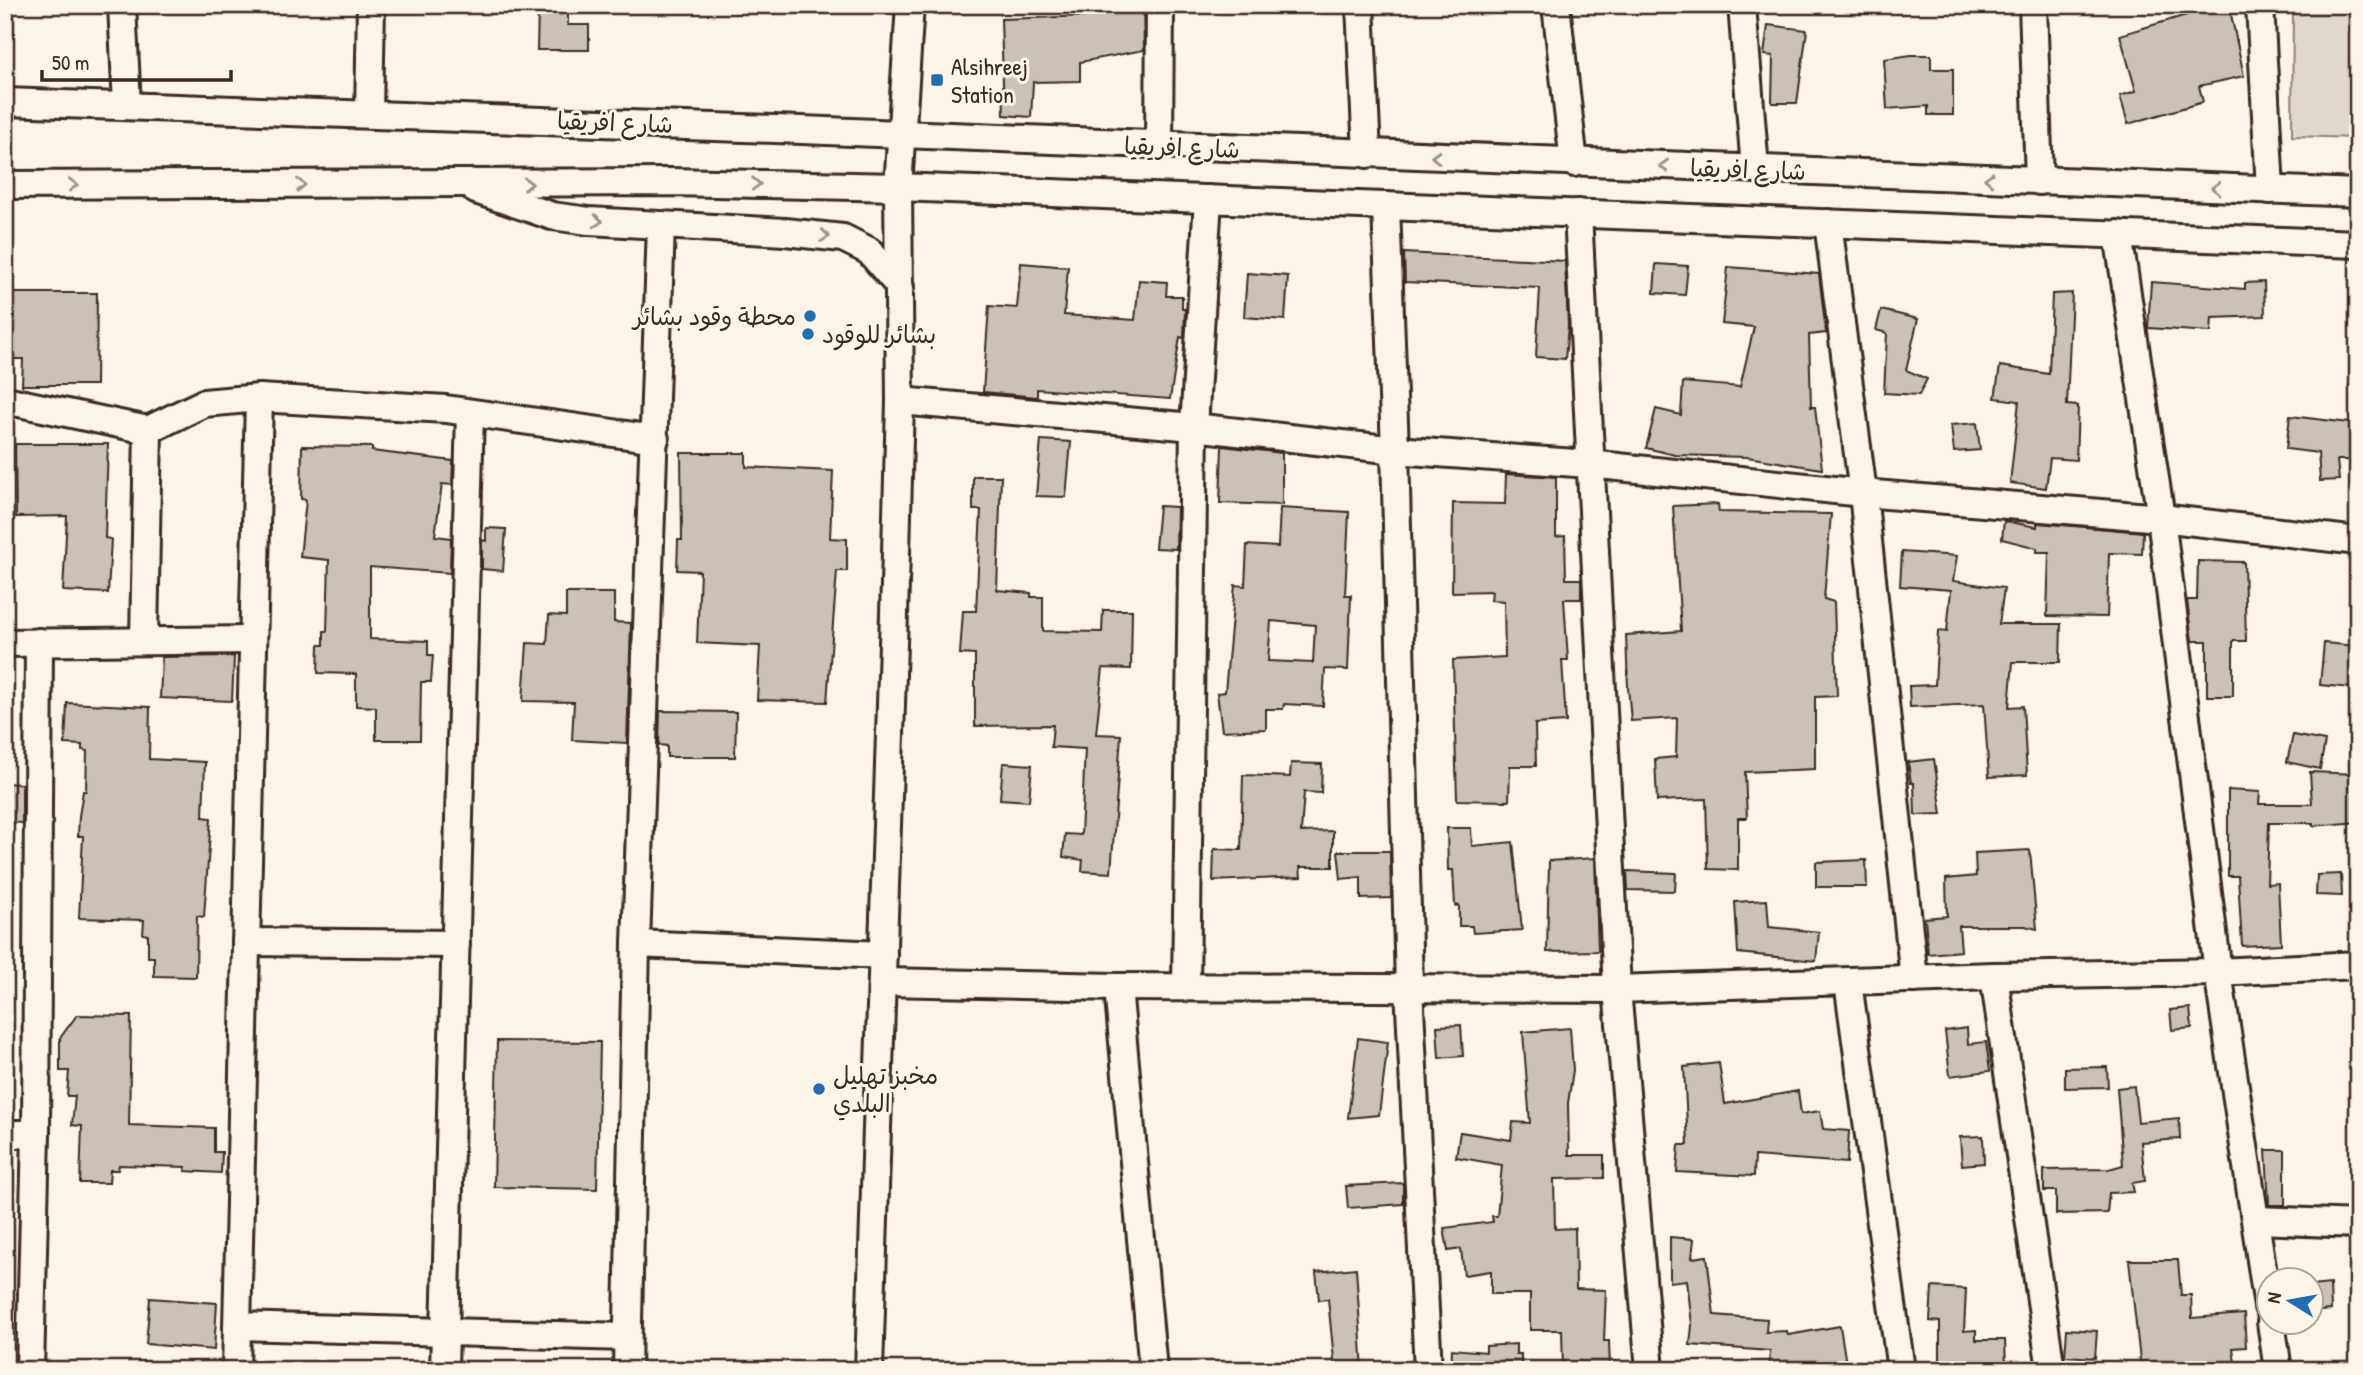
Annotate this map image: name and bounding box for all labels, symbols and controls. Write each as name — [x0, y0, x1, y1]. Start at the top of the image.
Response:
scale bar — [42, 38, 231, 82]
text: 50 m — [52, 48, 89, 77]
place label: Alsihreej Station — [951, 50, 1028, 110]
marker: Alsihreej Station — [929, 72, 945, 88]
street label: شارع افريقيا — [556, 104, 674, 142]
street label: شارع افريقيا — [1123, 129, 1241, 167]
one-way arrow — [1430, 150, 1441, 165]
street label: شارع افريقيا — [1689, 151, 1807, 189]
one-way arrow — [1658, 158, 1668, 174]
one-way arrow — [1983, 171, 1994, 186]
one-way arrow — [524, 176, 534, 192]
one-way arrow — [751, 176, 762, 192]
one-way arrow — [69, 177, 79, 193]
one-way arrow — [296, 177, 307, 193]
one-way arrow — [2210, 180, 2221, 195]
one-way arrow — [593, 213, 604, 228]
one-way arrow — [819, 229, 831, 244]
place label: محطة وقود بشائر — [631, 300, 796, 332]
marker: محطة وقود بشائر — [802, 308, 818, 324]
place label: بشائر للوقود — [822, 318, 936, 351]
marker: بشائر للوقود — [800, 326, 816, 342]
place label: مخبز تهليل البلدي — [833, 1059, 938, 1121]
marker: مخبز تهليل البلدي — [811, 1081, 827, 1097]
north arrow — [2254, 1266, 2324, 1336]
text: N — [2260, 1290, 2287, 1305]

